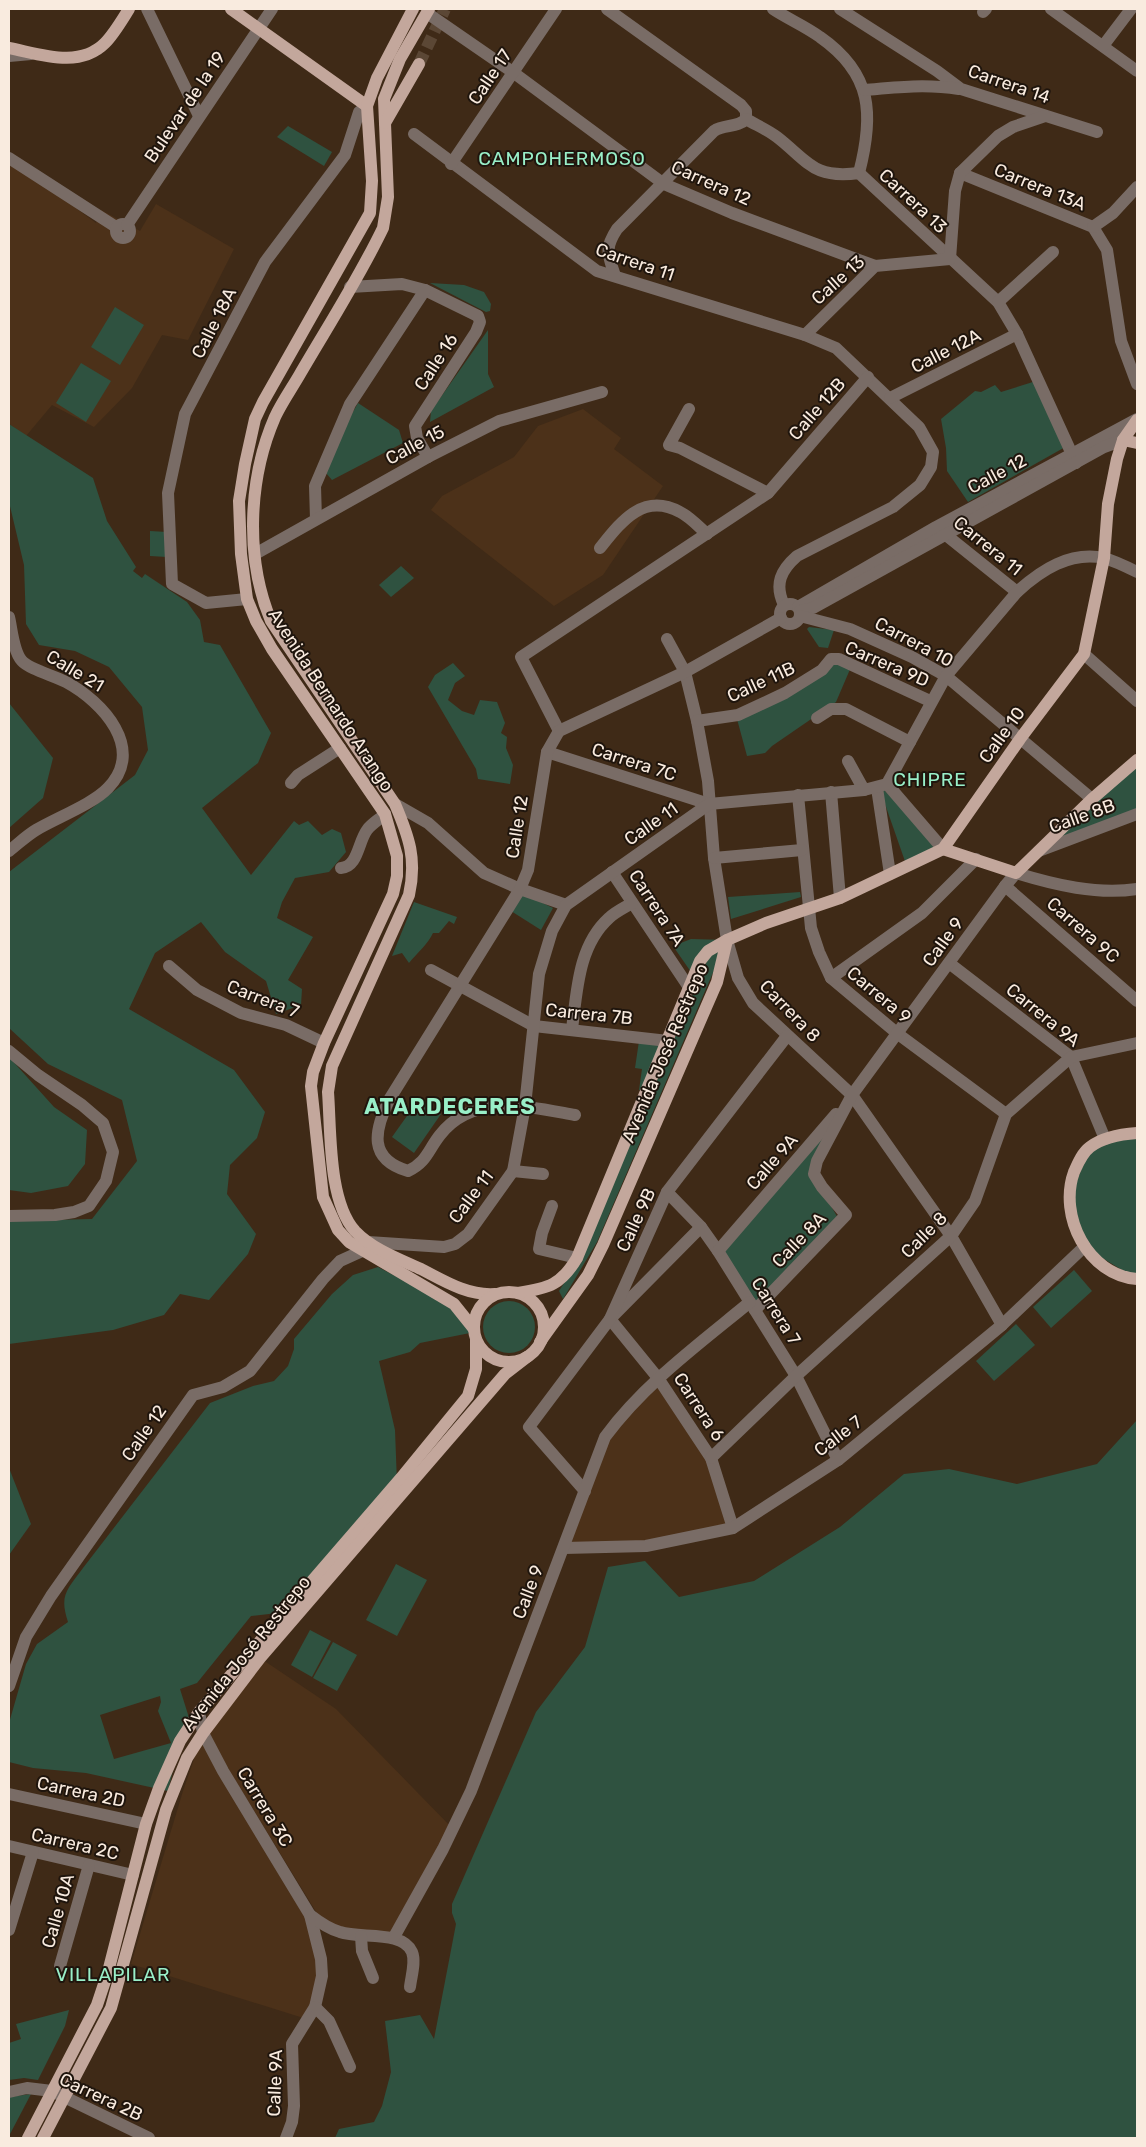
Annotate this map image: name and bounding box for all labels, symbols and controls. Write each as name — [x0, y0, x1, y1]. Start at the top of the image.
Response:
street label: Calle 17 — [464, 45, 516, 109]
street label: Bulevar de la 19 — [140, 47, 230, 167]
street label: Carrera 14 — [965, 60, 1053, 108]
district label: CAMPOHERMOSO — [478, 147, 646, 170]
street label: Carrera 12 — [668, 156, 754, 210]
street label: Carrera 13A — [991, 159, 1089, 215]
street label: Carrera 13 — [874, 164, 952, 238]
street label: Carrera 11 — [593, 238, 677, 286]
street label: Calle 13 — [807, 251, 869, 309]
street label: Calle 18A — [187, 284, 241, 362]
street label: Calle 12A — [907, 324, 985, 378]
street label: Calle 16 — [409, 329, 463, 395]
street label: Calle 12B — [784, 373, 850, 445]
street label: Calle 15 — [382, 420, 448, 470]
street label: Calle 12 — [964, 449, 1030, 499]
street label: Carrera 11 — [949, 512, 1027, 580]
street label: Avenida Bernardo Arango — [264, 604, 398, 796]
street label: Carrera 10 — [871, 612, 957, 672]
street label: Carrera 9D — [841, 636, 933, 692]
street label: Calle 21 — [42, 645, 108, 697]
street label: Calle 11B — [723, 657, 799, 707]
street label: Calle 10 — [974, 703, 1030, 767]
street label: Carrera 7C — [589, 738, 679, 786]
district label: CHIPRE — [893, 768, 967, 791]
street label: Calle 12 — [501, 794, 533, 860]
street label: Calle 8B — [1046, 794, 1118, 838]
street label: Calle 11 — [620, 798, 682, 850]
street label: Carrera 7A — [624, 866, 690, 950]
street label: Carrera 9C — [1042, 892, 1124, 968]
street label: Calle 9 — [918, 913, 968, 971]
street label: Avenida José Restrepo — [617, 960, 713, 1146]
street label: Carrera 9 — [842, 962, 916, 1028]
street label: Carrera 7 — [224, 975, 302, 1023]
street label: Carrera 8 — [755, 975, 825, 1047]
street label: Carrera 9A — [1002, 979, 1084, 1051]
street label: Carrera 7B — [544, 998, 634, 1030]
district label: ATARDECERES — [364, 1093, 536, 1120]
street label: Calle 9A — [742, 1129, 802, 1195]
street label: Calle 11 — [444, 1166, 498, 1228]
street label: Calle 9B — [612, 1185, 660, 1255]
street label: Calle 8 — [896, 1207, 952, 1263]
street label: Calle 8A — [767, 1208, 831, 1272]
street label: Carrera 7 — [747, 1273, 805, 1349]
street label: Carrera 6 — [669, 1369, 729, 1446]
street label: Calle 12 — [117, 1401, 171, 1465]
street label: Calle 7 — [810, 1411, 866, 1461]
street label: Calle 9 — [508, 1562, 548, 1622]
street label: Avenida José Restrepo — [177, 1571, 315, 1735]
street label: Carrera 3C — [233, 1763, 297, 1851]
street label: Carrera 2D — [35, 1772, 127, 1812]
street label: Carrera 2C — [29, 1823, 121, 1865]
street label: Calle 10A — [37, 1871, 79, 1951]
district label: VILLAPILAR — [55, 1963, 171, 1986]
street label: Calle 9A — [263, 2049, 287, 2117]
street label: Carrera 2B — [56, 2068, 146, 2126]

